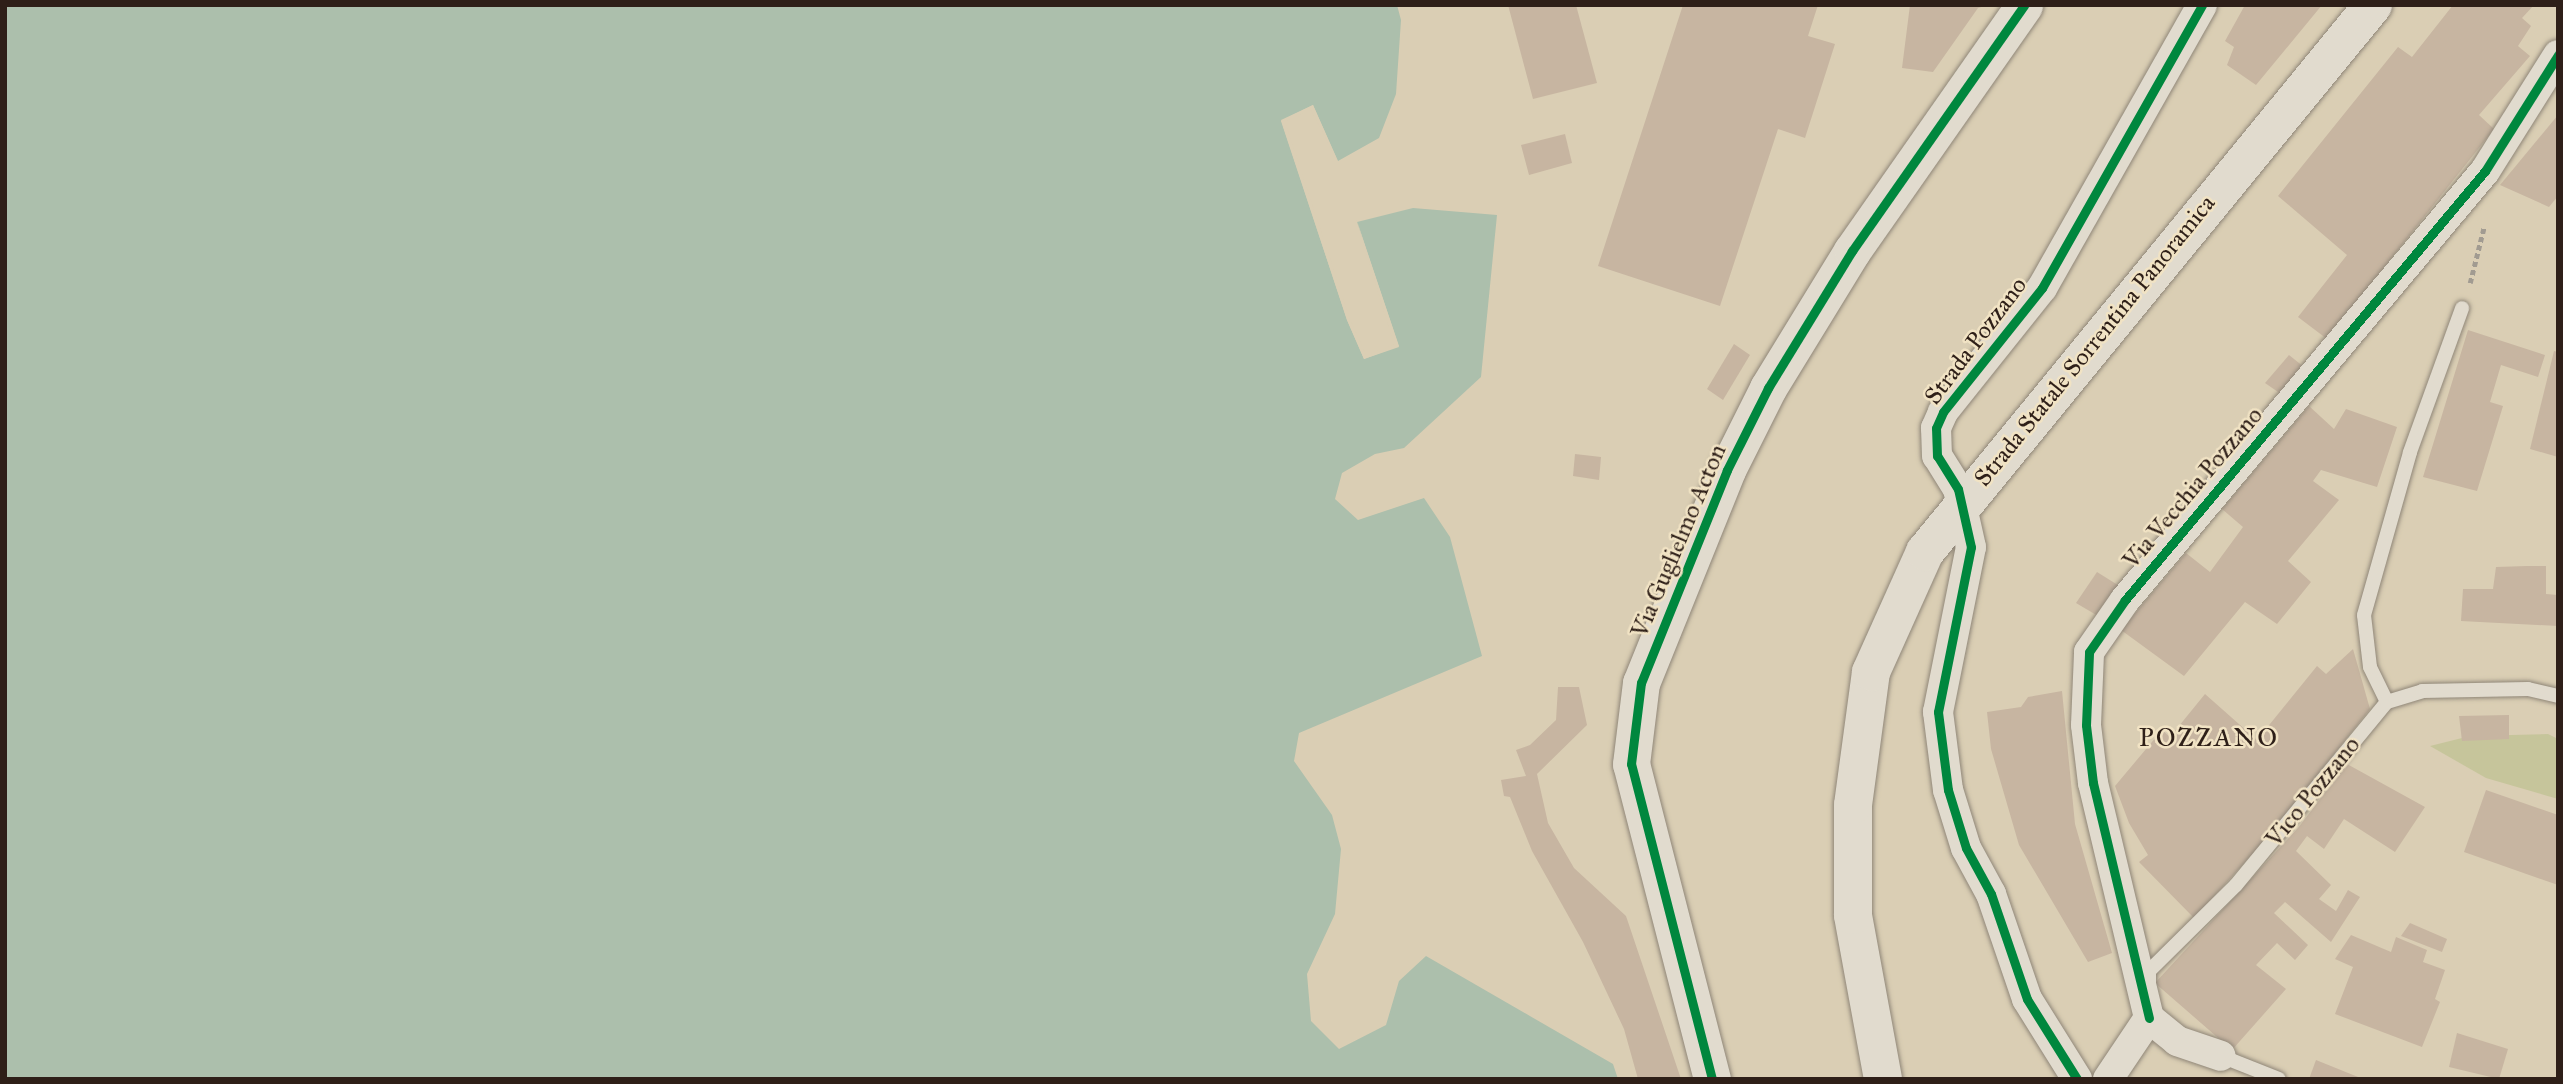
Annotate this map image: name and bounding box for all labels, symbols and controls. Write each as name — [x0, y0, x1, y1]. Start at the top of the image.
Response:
street label: Strada Statale Sorrentina Panoramica — [1969, 190, 2221, 492]
street label: Strada Pozzano — [1919, 272, 2033, 410]
street label: Via Vecchia Pozzano — [2117, 401, 2269, 575]
street label: Via Guglielmo Acton — [1625, 440, 1733, 642]
district label: POZZANO — [2140, 722, 2278, 754]
street label: Vico Pozzano — [2260, 731, 2366, 853]

